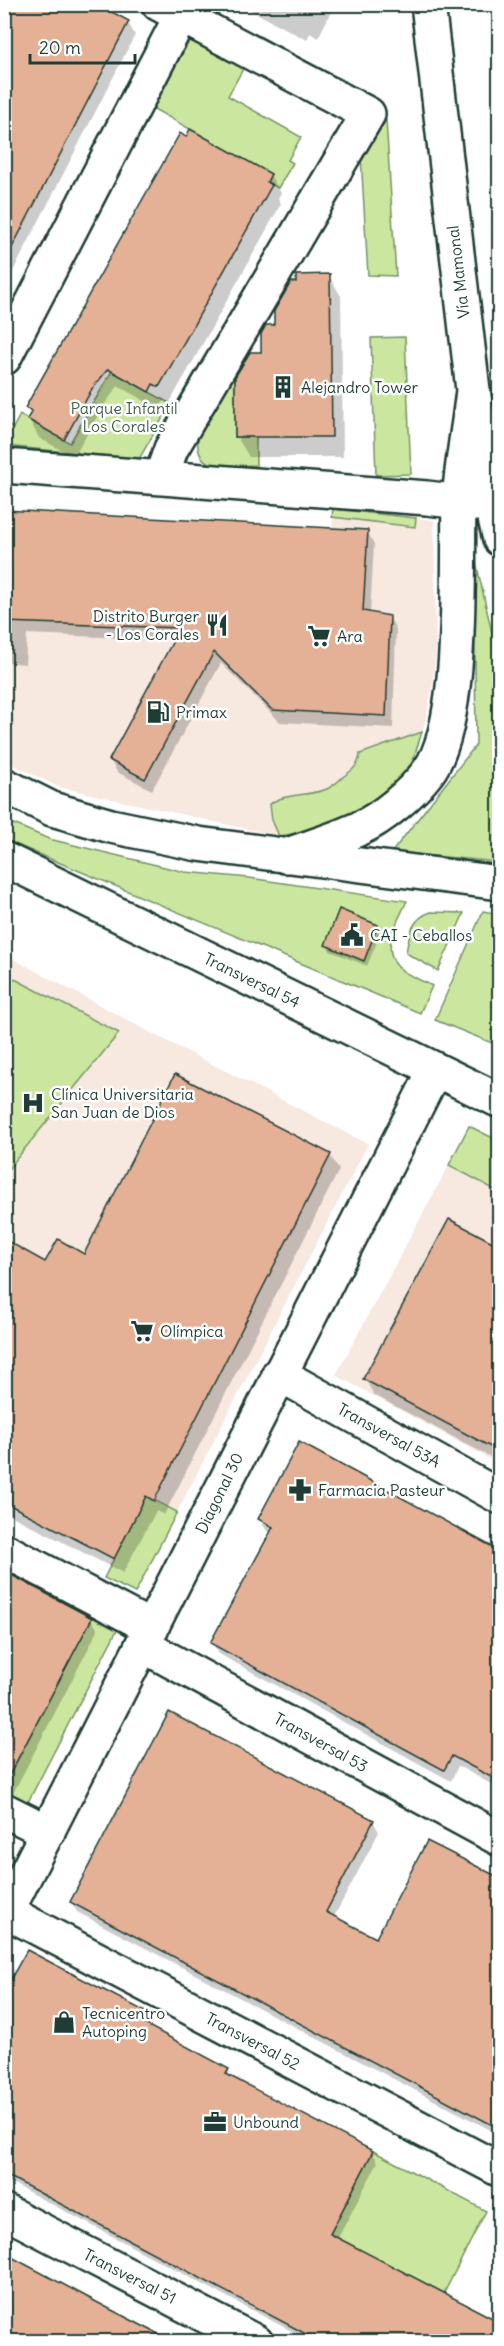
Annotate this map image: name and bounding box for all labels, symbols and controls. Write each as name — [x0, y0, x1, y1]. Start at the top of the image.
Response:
scale bar — [30, 27, 135, 65]
text: 20 m — [39, 36, 81, 59]
street label: Vía Mamonal — [442, 224, 474, 320]
building icon: Alejandro Tower — [270, 374, 296, 400]
place label: Alejandro Tower — [301, 377, 419, 397]
park label: Parque Infantil Los Corales — [70, 398, 178, 436]
place label: Distrito Burger - Los Corales — [93, 606, 199, 644]
restaurant icon: Distrito Burger - Los Corales — [204, 612, 230, 638]
supermarket icon: Ara — [306, 623, 332, 649]
place label: Ara — [337, 626, 363, 646]
fuel station icon: Primax — [145, 699, 171, 725]
place label: Primax — [176, 702, 227, 722]
public building icon: CAI - Ceballos — [339, 922, 365, 948]
place label: CAI - Ceballos — [370, 925, 472, 945]
street label: Transversal 54 — [201, 948, 303, 1012]
place label: Clínica Universitaria San Juan de Dios — [51, 1084, 194, 1122]
hospital icon: Clínica Universitaria San Juan de Dios — [20, 1090, 46, 1116]
supermarket icon: Olímpica — [129, 1318, 155, 1344]
place label: Olímpica — [160, 1321, 223, 1341]
street label: Transversal 53A — [334, 1398, 444, 1472]
street label: Diagonal 30 — [191, 1449, 247, 1537]
pharmacy icon: Farmacia Pasteur — [287, 1477, 313, 1503]
place label: Farmacia Pasteur — [318, 1480, 446, 1500]
street label: Transversal 53 — [271, 1708, 371, 1776]
place label: Tecnicentro Autoping — [82, 2003, 165, 2041]
street label: Transversal 52 — [202, 2008, 304, 2074]
shop icon: Tecnicentro Autoping — [51, 2009, 77, 2035]
office icon: Unbound — [202, 2109, 228, 2135]
place label: Unbound — [233, 2112, 299, 2132]
street label: Transversal 51 — [80, 2244, 180, 2308]

